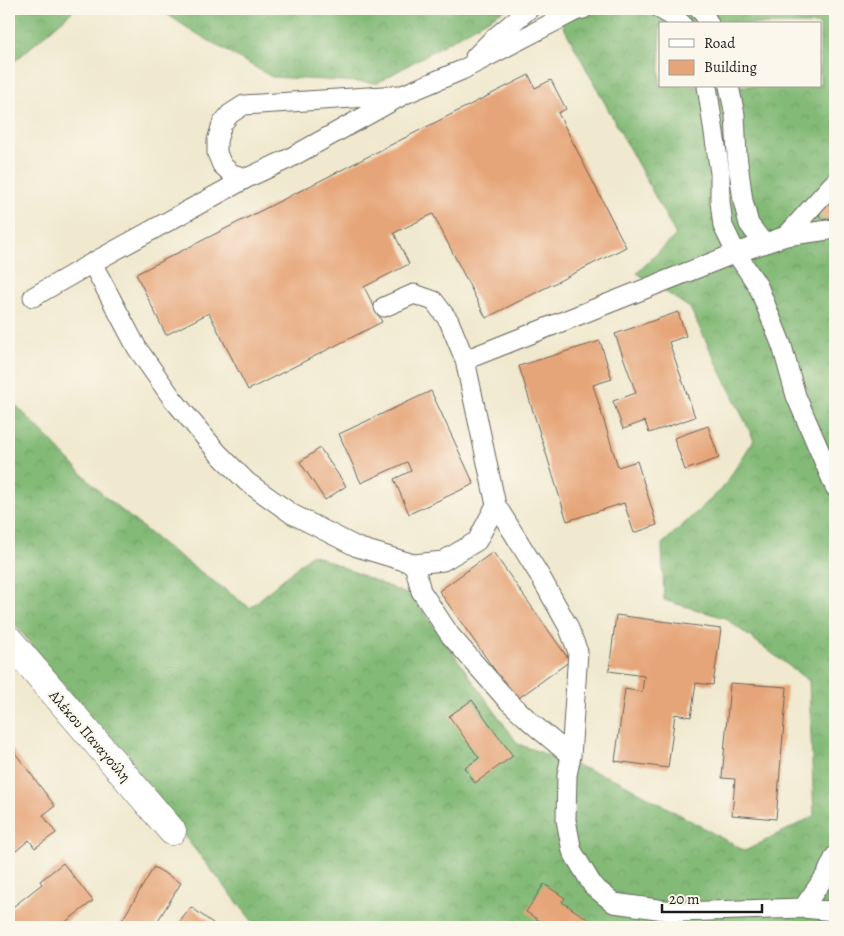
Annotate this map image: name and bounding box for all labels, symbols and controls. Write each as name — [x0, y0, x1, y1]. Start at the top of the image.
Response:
legend — [659, 22, 822, 88]
text: Road — [704, 33, 736, 53]
text: Building — [704, 57, 757, 77]
street label: Αλέκου Παναγούλη — [44, 685, 135, 786]
scale bar — [662, 881, 762, 913]
text: 20 m — [669, 889, 700, 909]

